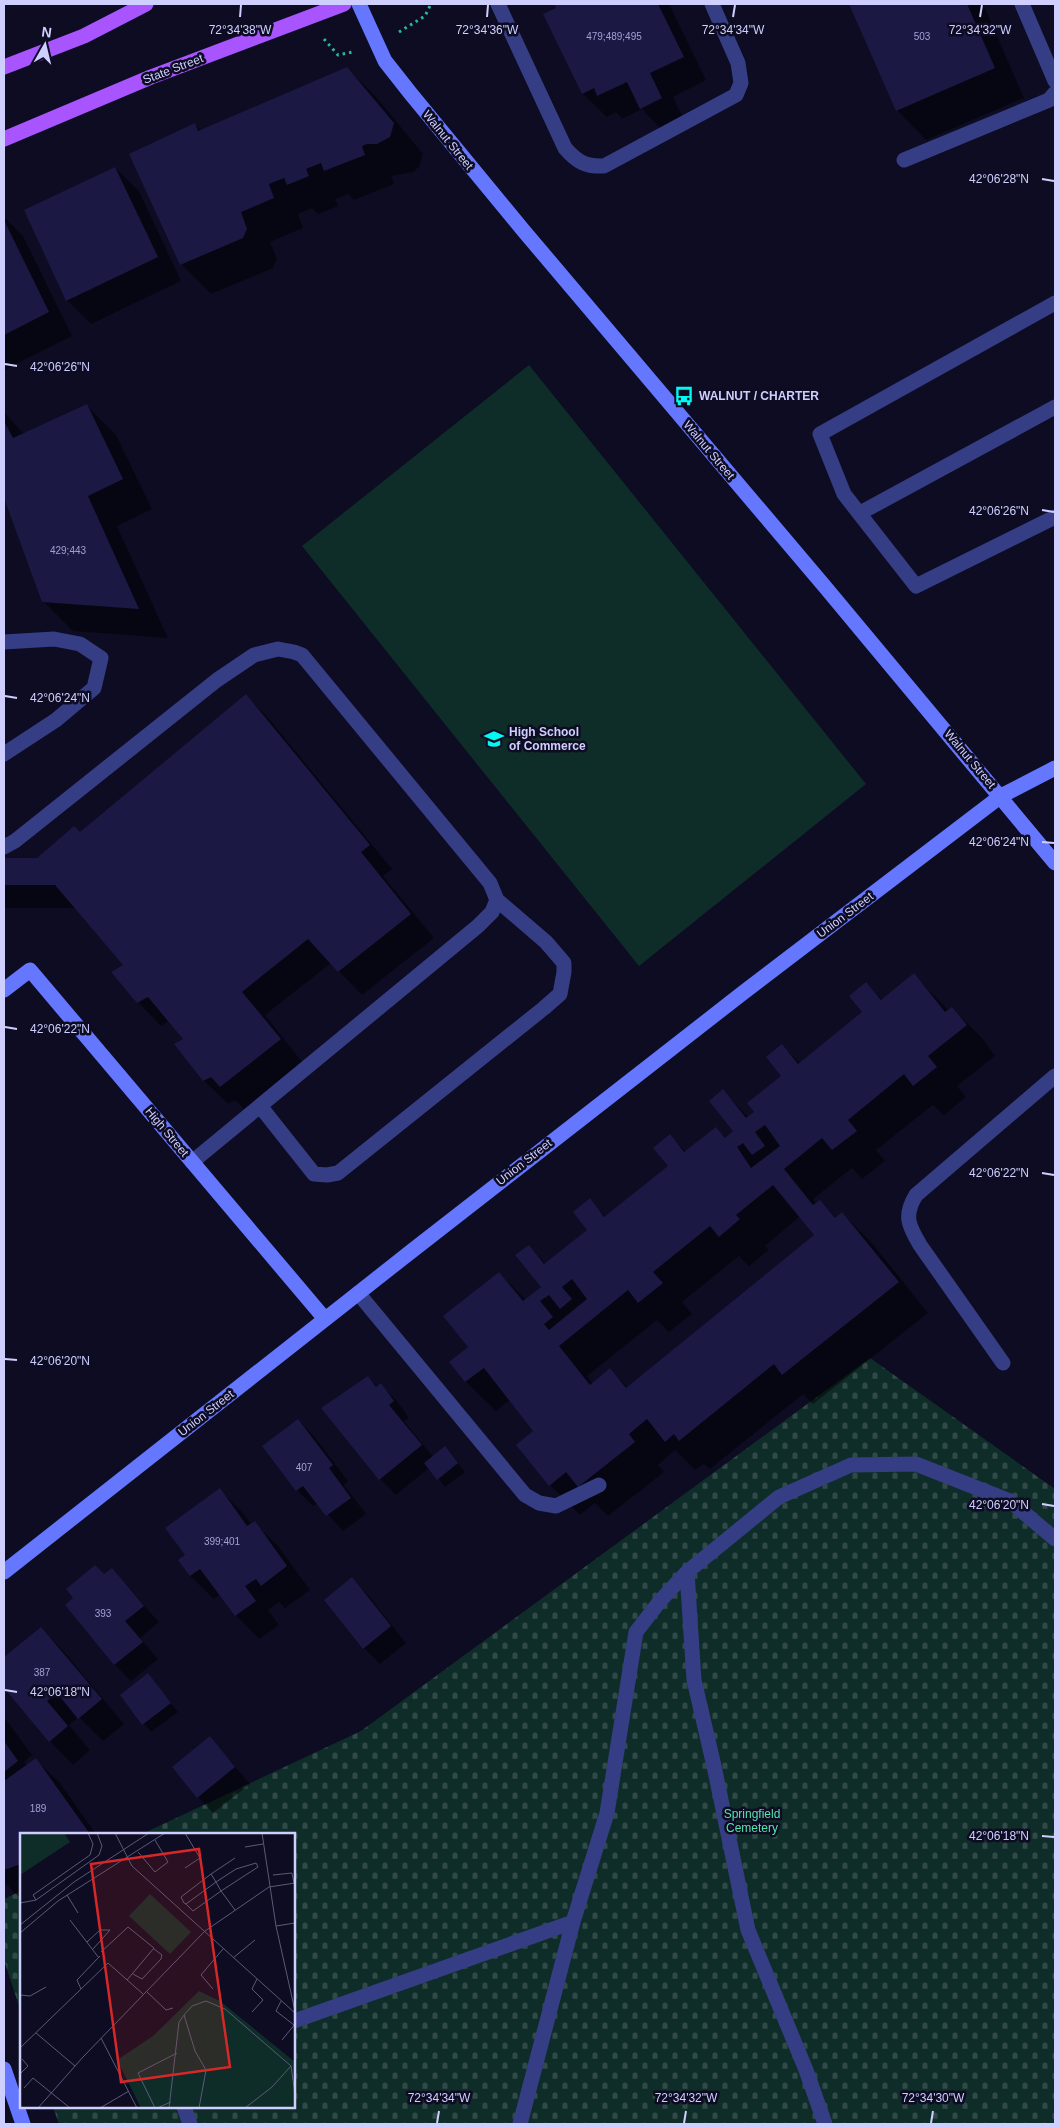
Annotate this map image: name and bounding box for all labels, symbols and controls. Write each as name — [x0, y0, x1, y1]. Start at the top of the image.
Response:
north arrow — [20, 20, 70, 70]
text: N — [41, 23, 53, 41]
text: 72°34'38"W — [209, 23, 272, 37]
text: 72°34'36"W — [456, 23, 519, 37]
text: 72°34'34"W — [702, 23, 765, 37]
text: 72°34'32"W — [949, 23, 1012, 37]
house number: 479;489;495 — [586, 31, 642, 42]
house number: 503 — [914, 31, 931, 42]
street label: State Street — [141, 51, 206, 87]
street label: Walnut Street — [420, 108, 477, 173]
text: 42°06'28"N — [969, 172, 1029, 186]
text: 42°06'26"N — [30, 360, 90, 374]
bus stop icon: WALNUT / CHARTER — [673, 385, 695, 407]
place label: WALNUT / CHARTER — [699, 389, 819, 403]
street label: Walnut Street — [680, 418, 738, 483]
text: 42°06'26"N — [969, 504, 1029, 518]
house number: 429;443 — [50, 545, 87, 556]
text: 42°06'24"N — [30, 691, 90, 705]
place label: High School of Commerce — [509, 725, 586, 753]
street label: Walnut Street — [941, 727, 999, 792]
school or university icon: High School of Commerce — [483, 728, 505, 750]
text: 42°06'24"N — [969, 835, 1029, 849]
street label: Union Street — [814, 889, 876, 941]
text: 42°06'22"N — [30, 1022, 90, 1036]
street label: High Street — [142, 1105, 192, 1160]
street label: Union Street — [493, 1136, 555, 1188]
text: 42°06'22"N — [969, 1166, 1029, 1180]
text: 42°06'20"N — [30, 1354, 90, 1368]
street label: Union Street — [175, 1387, 237, 1439]
house number: 407 — [296, 1462, 313, 1473]
text: 42°06'20"N — [969, 1498, 1029, 1512]
house number: 399;401 — [204, 1536, 241, 1547]
house number: 393 — [95, 1608, 112, 1619]
house number: 387 — [34, 1667, 51, 1678]
text: 42°06'18"N — [30, 1685, 90, 1699]
house number: 189 — [30, 1803, 47, 1814]
park label: Springfield Cemetery — [724, 1807, 780, 1835]
text: 42°06'18"N — [969, 1829, 1029, 1843]
inset map — [20, 1833, 295, 2108]
text: 72°34'34"W — [408, 2091, 471, 2105]
text: 72°34'32"W — [655, 2091, 718, 2105]
text: 72°34'30"W — [902, 2091, 965, 2105]

